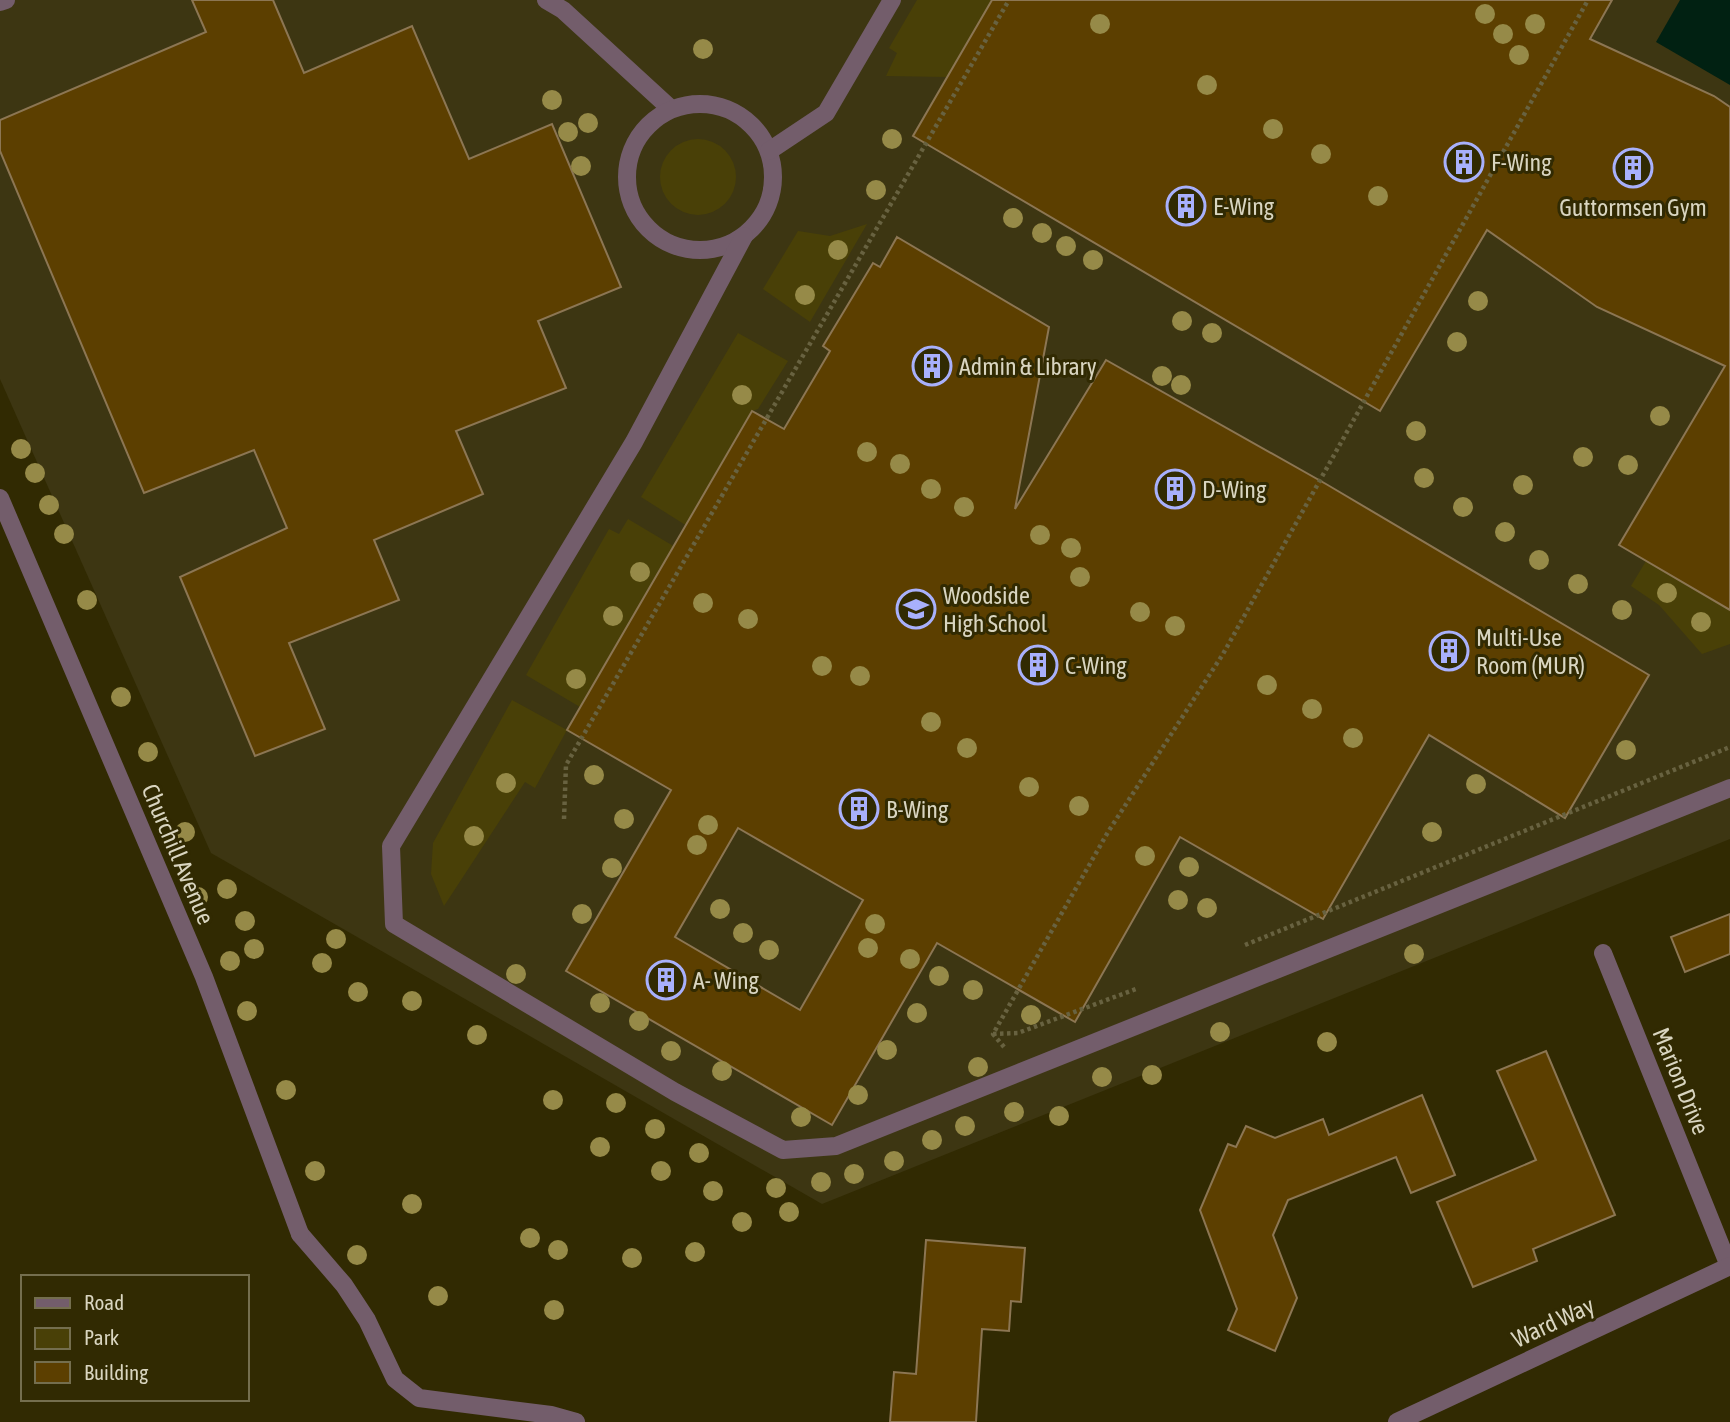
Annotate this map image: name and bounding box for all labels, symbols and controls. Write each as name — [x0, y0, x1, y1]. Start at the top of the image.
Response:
building icon: F-Wing — [1443, 141, 1485, 183]
building icon: Guttormsen Gym — [1612, 147, 1654, 189]
place label: F-Wing — [1491, 149, 1552, 176]
building icon: E-Wing — [1165, 185, 1207, 227]
place label: E-Wing — [1213, 193, 1275, 220]
place label: Guttormsen Gym — [1559, 194, 1707, 221]
building icon: Admin & Library — [911, 345, 953, 387]
place label: Admin & Library — [959, 353, 1097, 380]
building icon: D-Wing — [1154, 468, 1196, 510]
place label: D-Wing — [1202, 476, 1267, 503]
place label: Woodside High School — [943, 582, 1048, 637]
school or university icon: Woodside High School — [895, 588, 937, 630]
place label: Multi-Use Room (MUR) — [1476, 624, 1585, 679]
building icon: Multi-Use Room (MUR) — [1428, 630, 1470, 672]
building icon: C-Wing — [1017, 644, 1059, 686]
place label: C-Wing — [1065, 652, 1127, 679]
street label: Churchill Avenue — [136, 780, 220, 928]
building icon: B-Wing — [838, 788, 880, 830]
place label: B-Wing — [886, 796, 949, 823]
building icon: A- Wing — [645, 959, 687, 1001]
place label: A- Wing — [693, 967, 760, 994]
street label: Marion Drive — [1647, 1024, 1715, 1138]
legend — [21, 1275, 248, 1401]
text: Road — [84, 1290, 124, 1314]
street label: Ward Way — [1508, 1291, 1598, 1353]
text: Park — [84, 1325, 119, 1349]
text: Building — [84, 1360, 148, 1384]

